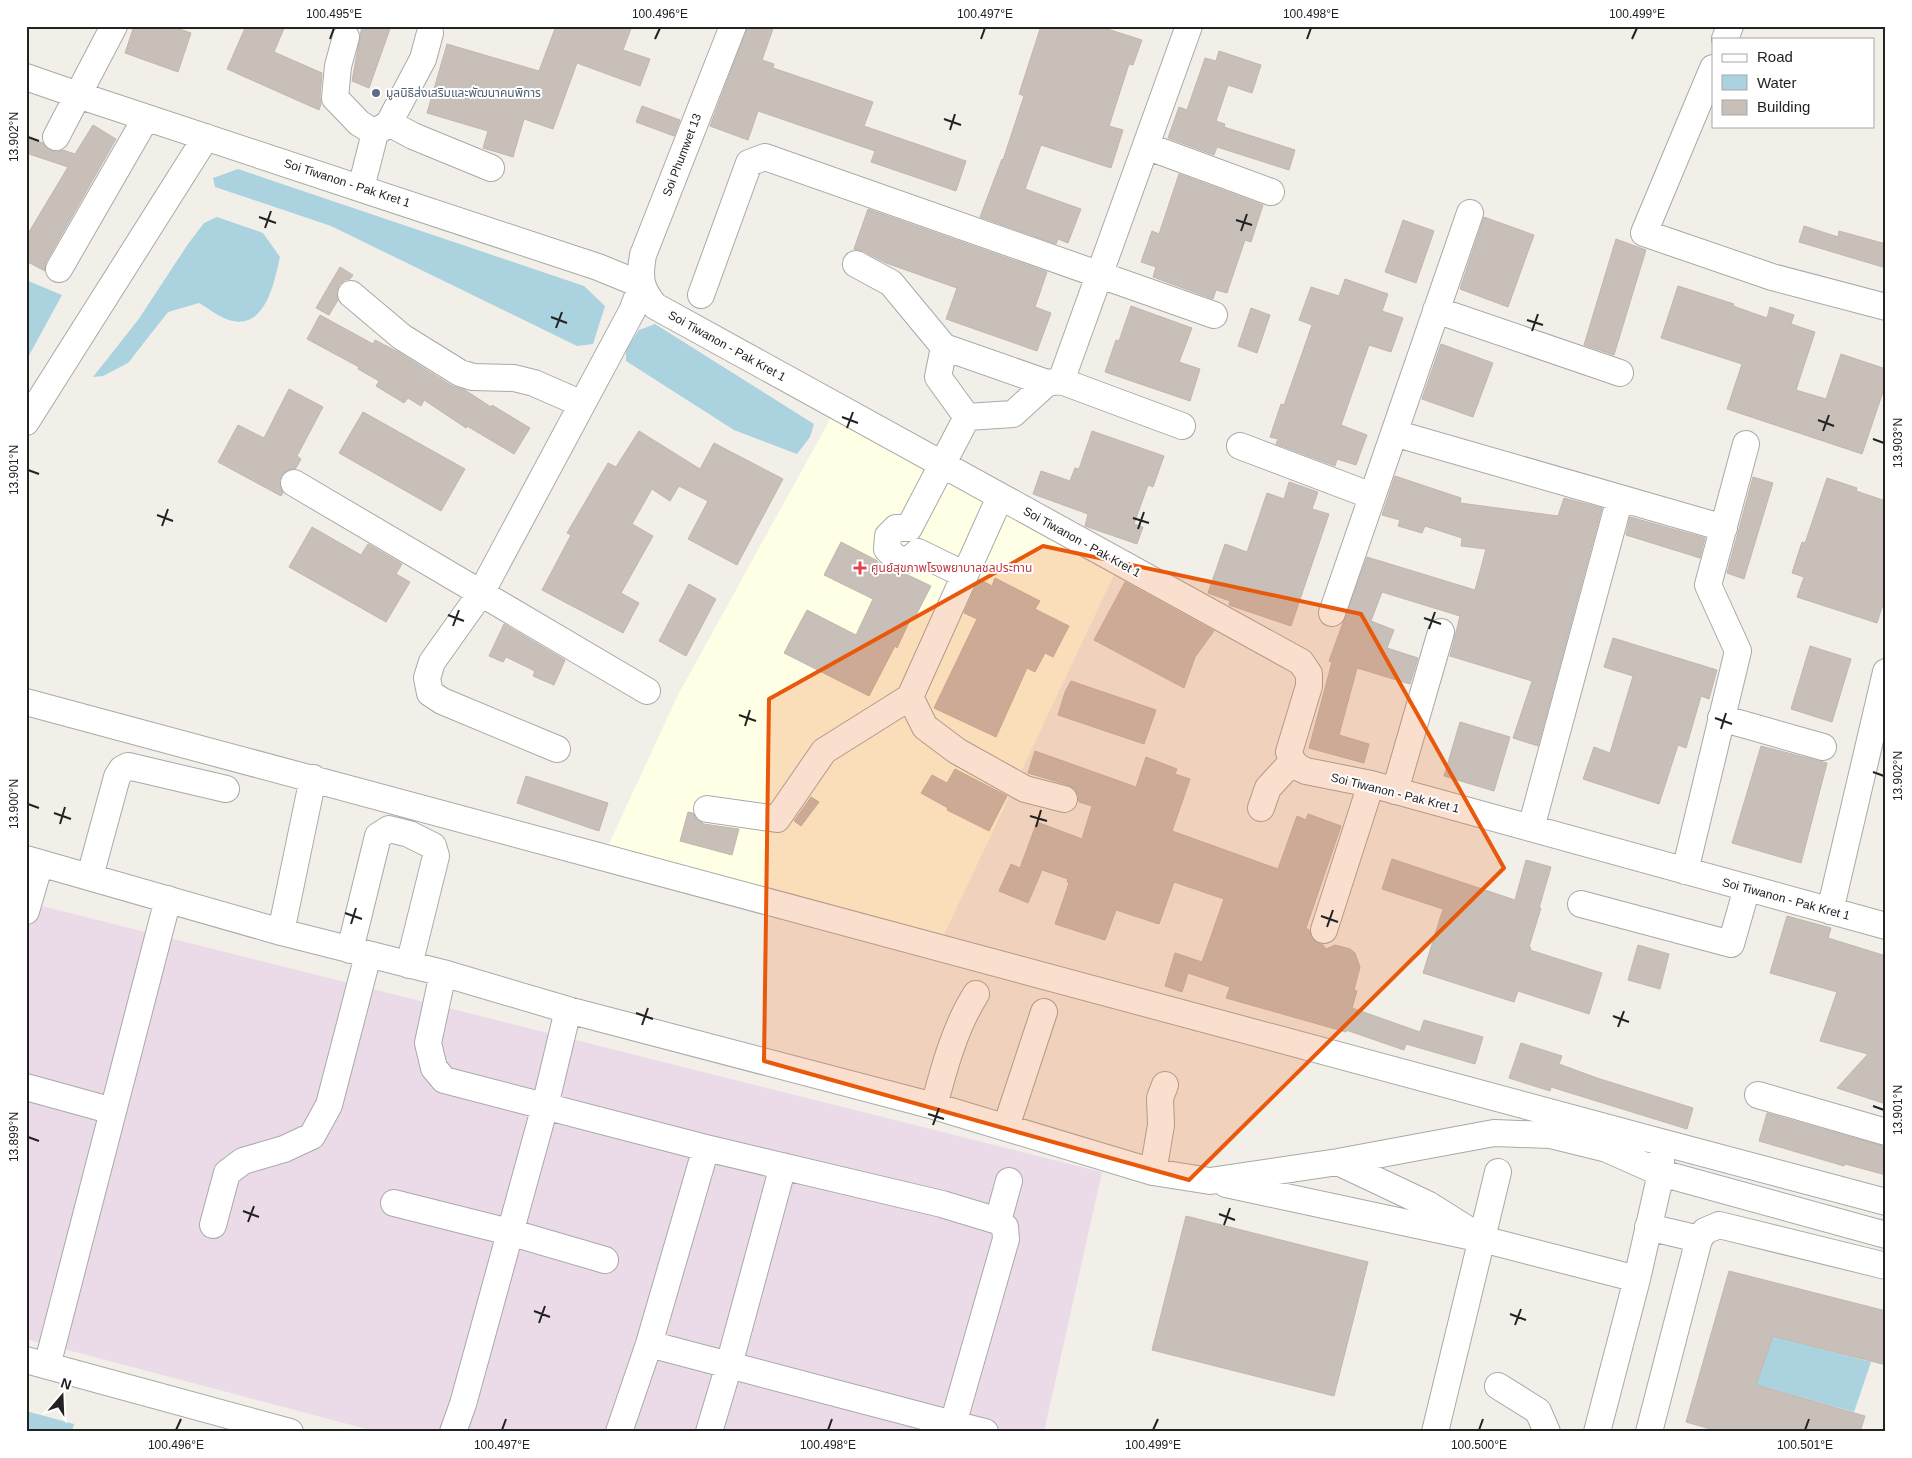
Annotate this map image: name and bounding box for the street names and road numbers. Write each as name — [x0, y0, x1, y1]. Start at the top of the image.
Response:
street label: Soi Phumwet 13 — [660, 111, 704, 198]
street label: Soi Tiwanon - Pak Kret 1 — [282, 156, 412, 210]
street label: Soi Tiwanon - Pak Kret 1 — [666, 308, 788, 384]
street label: Soi Tiwanon - Pak Kret 1 — [1021, 504, 1143, 580]
street label: Soi Tiwanon - Pak Kret 1 — [1329, 770, 1461, 816]
street label: Soi Tiwanon - Pak Kret 1 — [1720, 875, 1852, 923]

